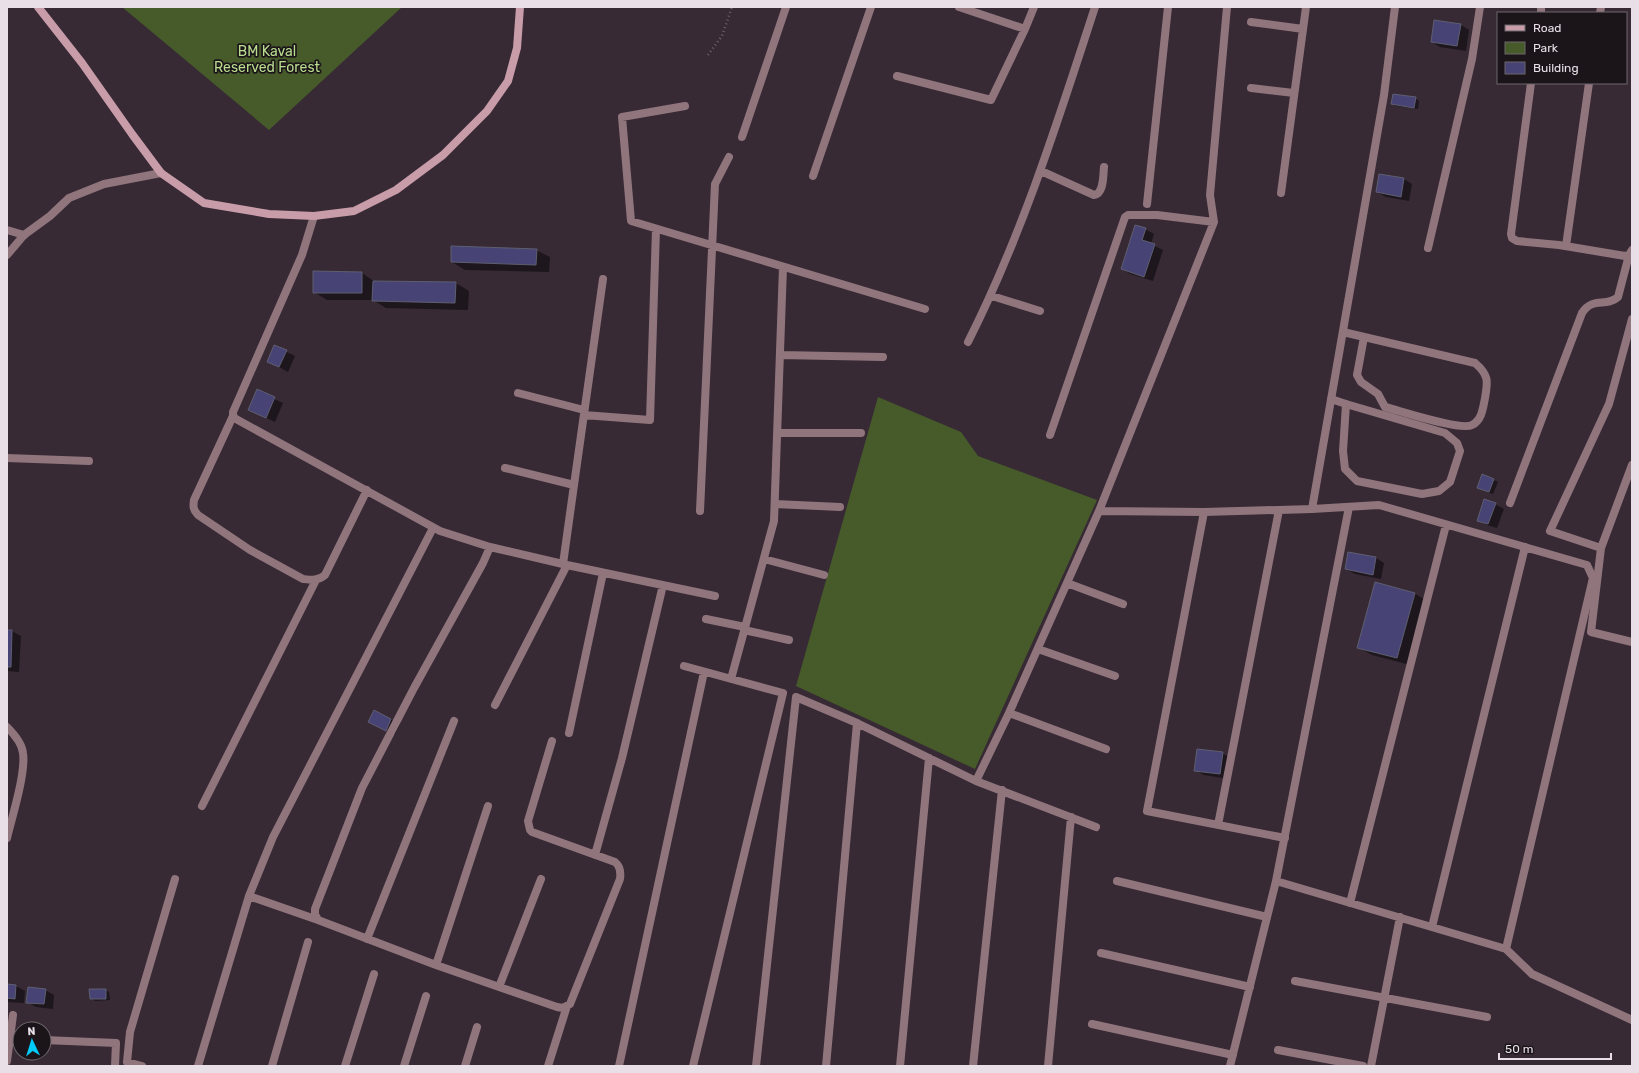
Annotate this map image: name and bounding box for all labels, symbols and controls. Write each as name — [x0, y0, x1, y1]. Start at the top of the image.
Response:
legend — [1497, 12, 1627, 84]
text: Road — [1533, 21, 1561, 35]
text: Park — [1533, 41, 1559, 55]
park label: BM Kaval Reserved Forest — [214, 43, 321, 76]
text: Building — [1533, 61, 1579, 75]
north arrow — [12, 1021, 52, 1061]
text: N — [27, 1025, 36, 1038]
scale bar — [1499, 1035, 1611, 1061]
text: 50 m — [1505, 1042, 1533, 1056]

